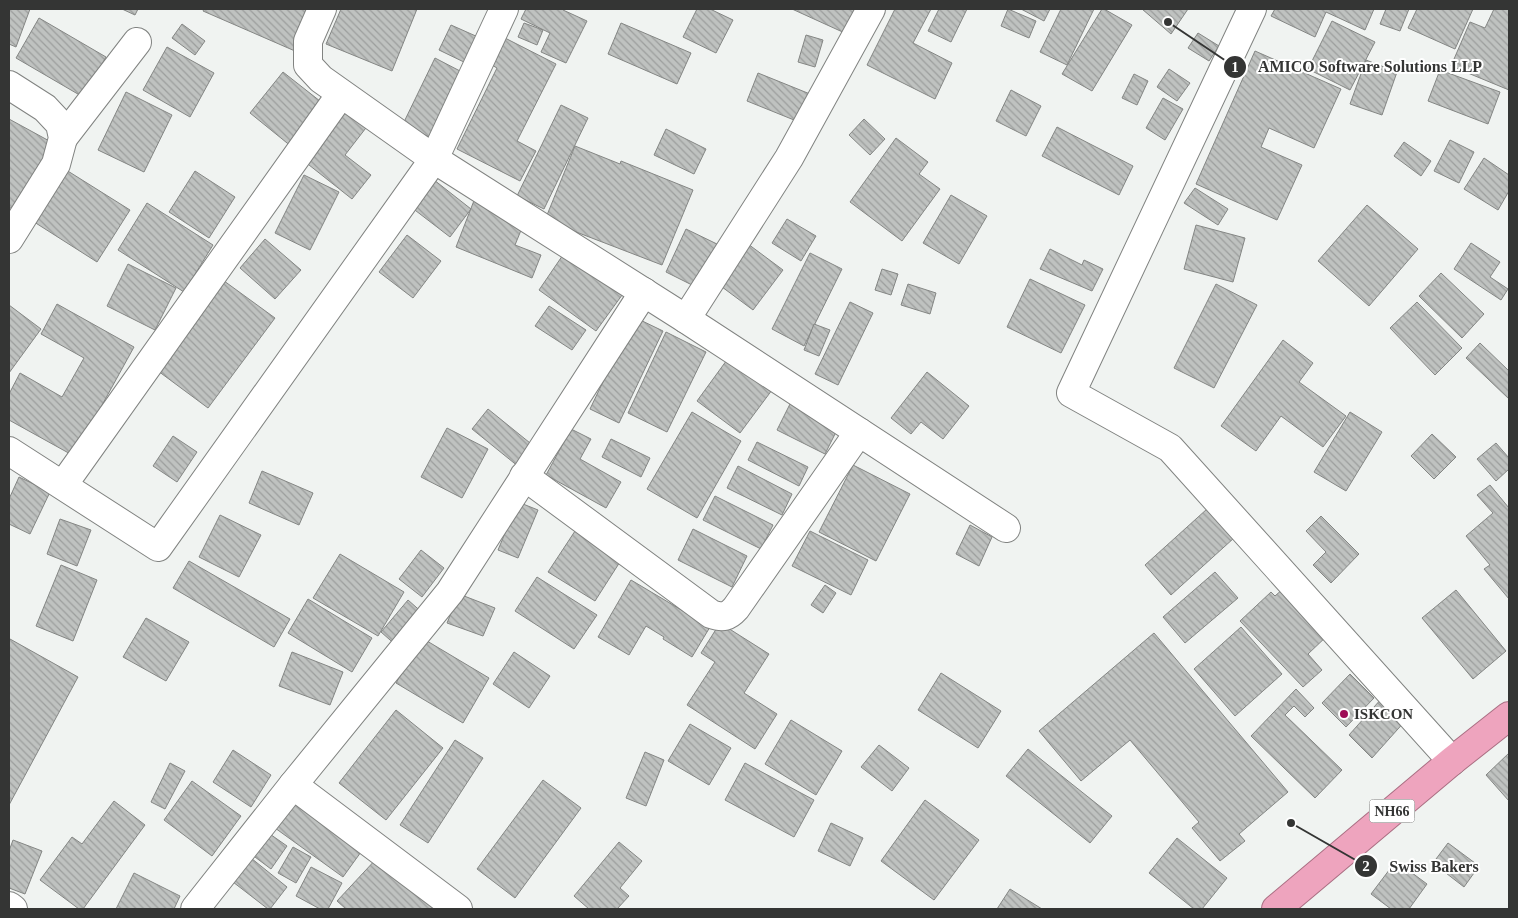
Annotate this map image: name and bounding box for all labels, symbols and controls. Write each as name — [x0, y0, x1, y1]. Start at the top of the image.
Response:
callout: AMICO Software Solutions LLP — [1223, 51, 1492, 82]
text: AMICO Software Solutions LLP — [1258, 58, 1482, 75]
text: 1 — [1231, 59, 1239, 75]
place label: ISKCON — [1354, 706, 1413, 722]
marker: ISKCON — [1338, 708, 1350, 720]
road number: NH66 — [1370, 799, 1414, 822]
callout: Swiss Bakers — [1354, 851, 1488, 882]
text: 2 — [1362, 858, 1370, 874]
text: Swiss Bakers — [1389, 858, 1479, 875]

